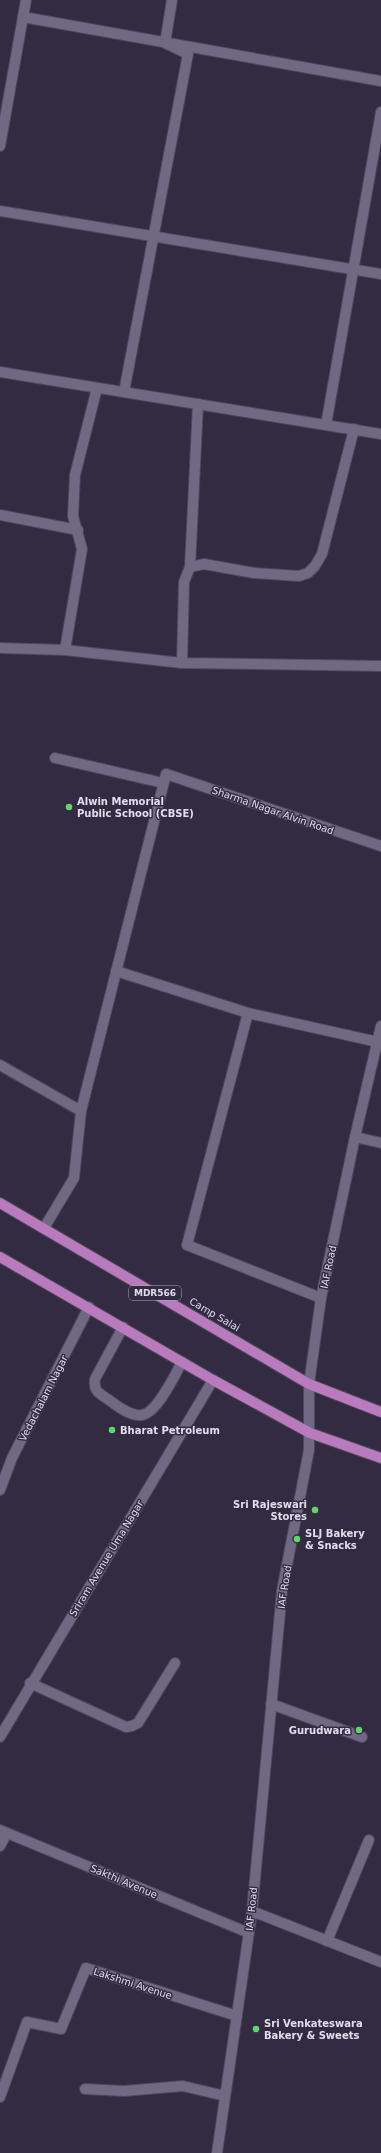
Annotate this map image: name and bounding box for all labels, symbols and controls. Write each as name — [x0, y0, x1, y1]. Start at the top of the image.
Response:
street label: Sharma Nagar Alvin Road — [210, 784, 335, 837]
place label: Alwin Memorial Public School (CBSE) — [77, 796, 194, 819]
marker: Alwin Memorial Public School (CBSE) — [64, 802, 74, 812]
street label: IAF Road — [319, 1245, 338, 1290]
road number: MDR566 — [129, 1286, 181, 1300]
street label: Camp Salai — [188, 1296, 242, 1333]
street label: Vedachalam Nagar — [17, 1353, 70, 1443]
marker: Bharat Petroleum — [107, 1425, 117, 1435]
place label: Bharat Petroleum — [120, 1425, 220, 1436]
street label: Sriram Avenue Uma Nagar — [67, 1498, 146, 1618]
place label: Sri Rajeswari Stores — [233, 1499, 307, 1522]
marker: Sri Rajeswari Stores — [310, 1505, 320, 1515]
place label: SLJ Bakery & Snacks — [305, 1528, 365, 1551]
marker: SLJ Bakery & Snacks — [292, 1534, 302, 1544]
street label: IAF Road — [276, 1565, 293, 1610]
place label: Gurudwara — [289, 1725, 351, 1736]
marker: Gurudwara — [354, 1725, 364, 1735]
street label: Sakthi Avenue — [89, 1862, 159, 1901]
street label: IAF Road — [244, 1887, 259, 1931]
street label: Lakshmi Avenue — [92, 1966, 173, 2001]
place label: Sri Venkateswara Bakery & Sweets — [264, 2018, 363, 2041]
marker: Sri Venkateswara Bakery & Sweets — [251, 2024, 261, 2034]

